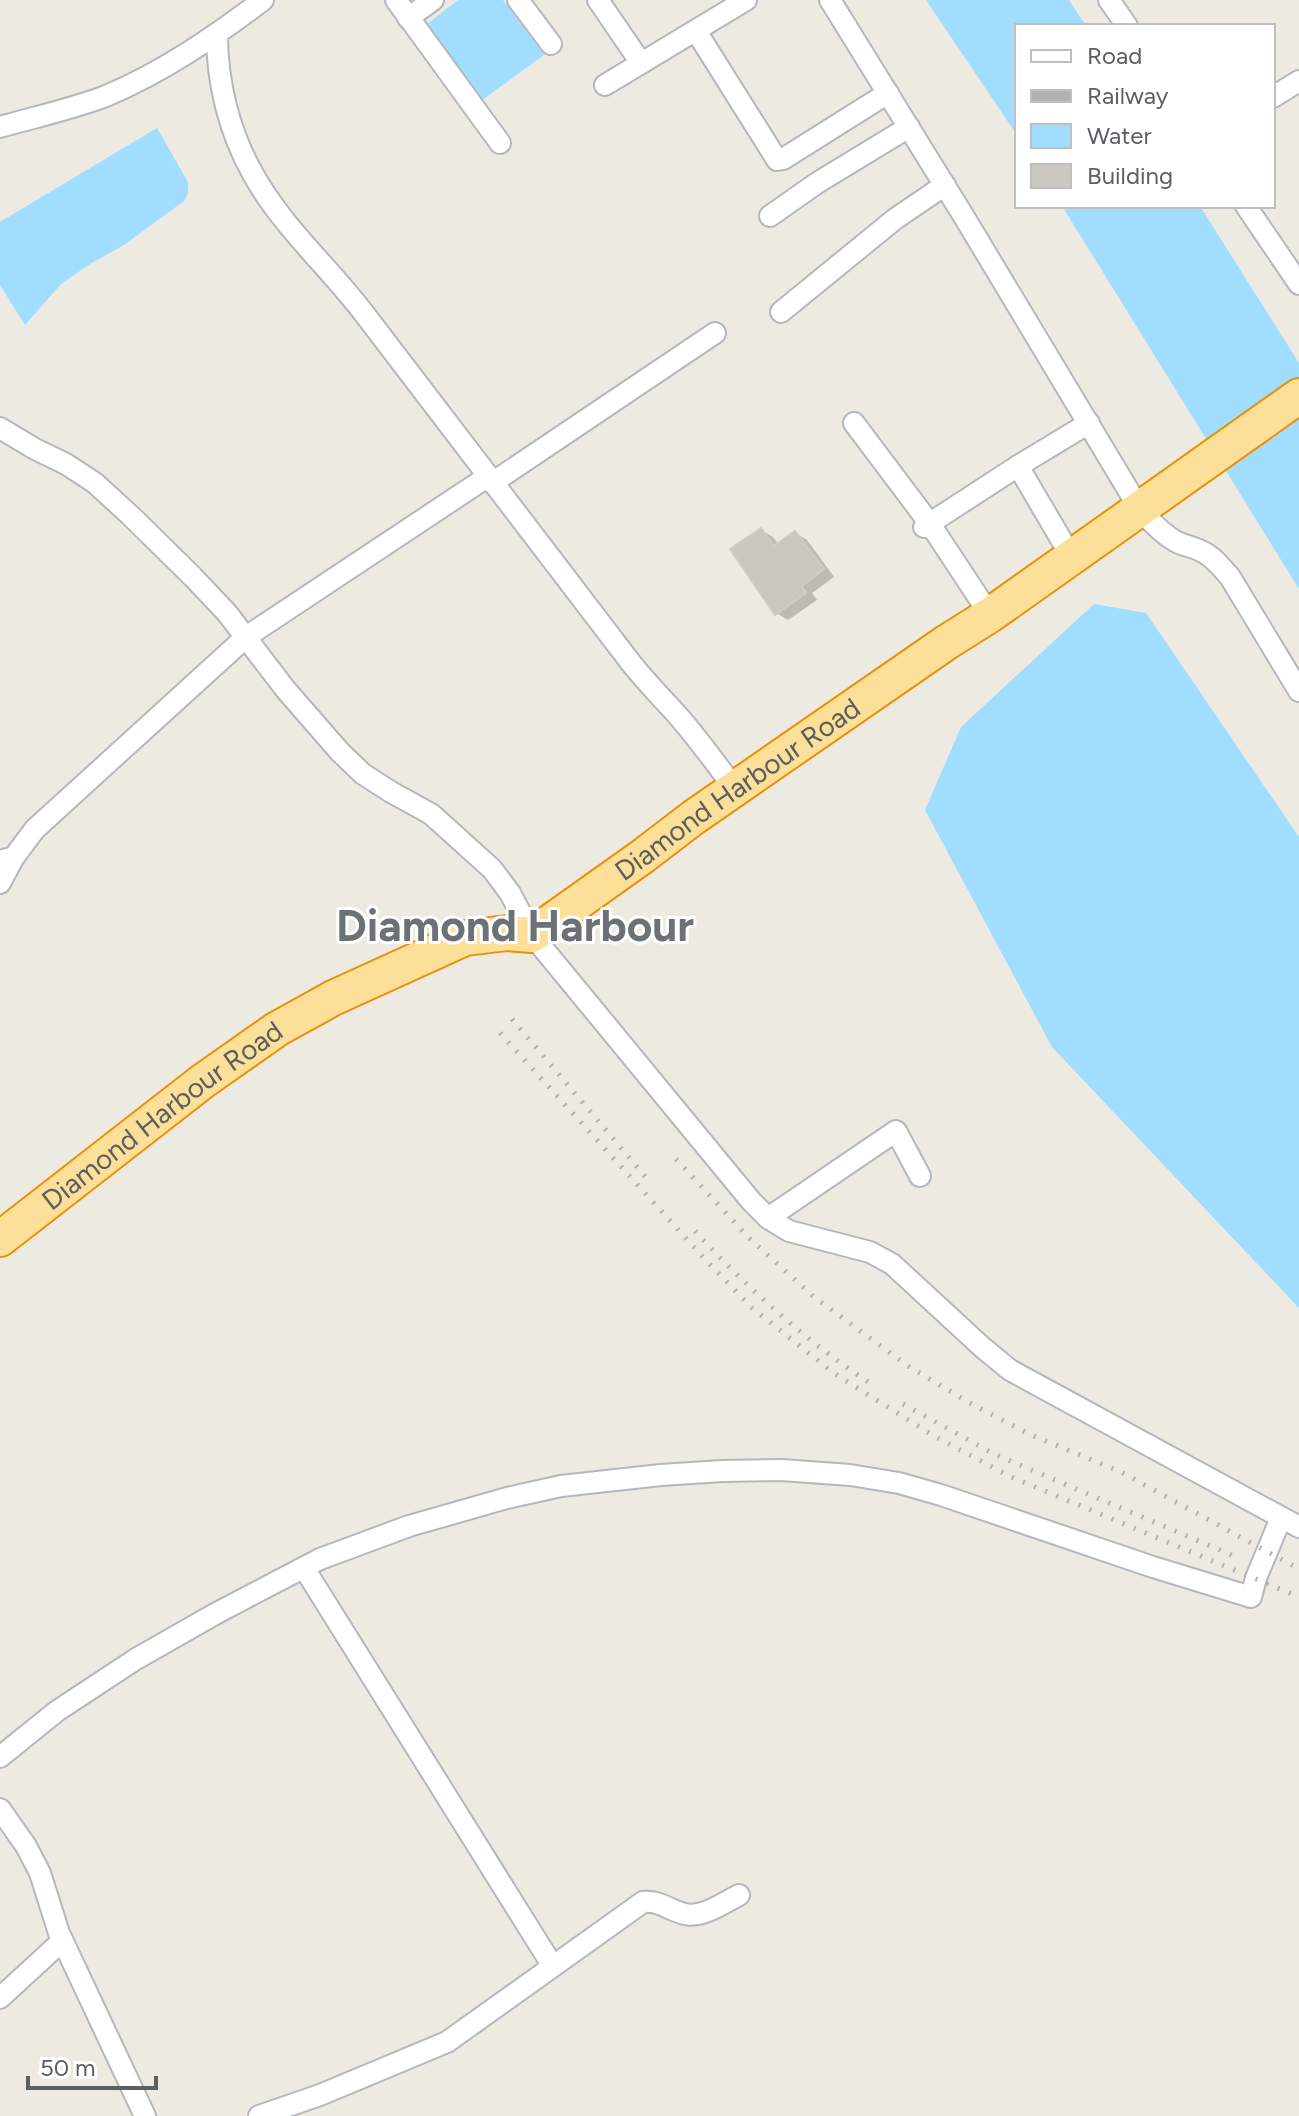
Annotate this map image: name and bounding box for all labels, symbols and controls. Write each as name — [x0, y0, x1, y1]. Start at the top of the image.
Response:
legend — [1015, 24, 1275, 208]
text: Road — [1087, 41, 1142, 70]
text: Railway — [1087, 81, 1169, 110]
text: Water — [1087, 121, 1152, 150]
text: Building — [1087, 161, 1173, 190]
street label: Diamond Harbour Road — [608, 690, 867, 888]
district label: Diamond Harbour — [336, 899, 694, 952]
street label: Diamond Harbour Road — [35, 1013, 289, 1217]
scale bar — [28, 2040, 156, 2090]
text: 50 m — [40, 2053, 96, 2082]

